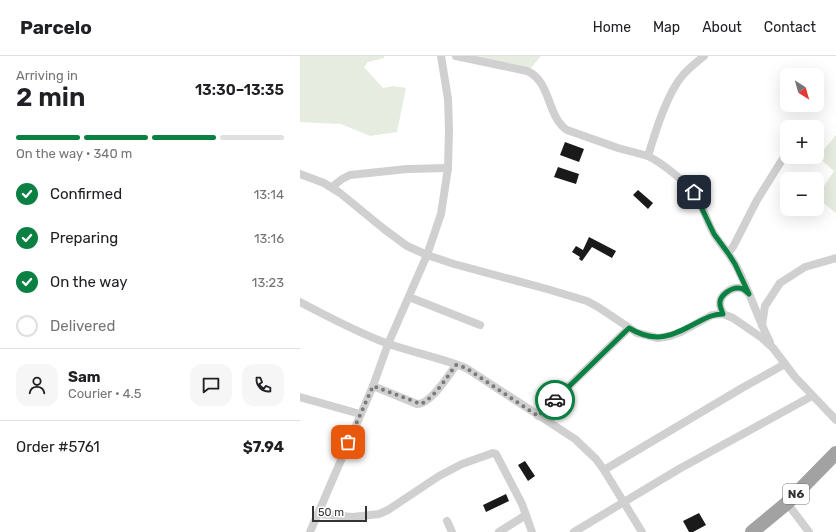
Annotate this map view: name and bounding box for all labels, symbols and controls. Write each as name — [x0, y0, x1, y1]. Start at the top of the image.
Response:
text: Parcelo — [20, 16, 92, 39]
text: Home — [593, 19, 631, 36]
text: Map — [653, 19, 680, 36]
text: About — [702, 19, 742, 36]
text: Contact — [764, 19, 816, 36]
text: Arriving in — [16, 68, 78, 83]
north arrow — [780, 68, 824, 112]
map controls — [780, 68, 824, 216]
text: 13:30–13:35 — [195, 81, 284, 99]
text: 2 min — [16, 82, 85, 113]
button: + — [780, 120, 824, 164]
text: On the way · 340 m — [16, 146, 132, 161]
button: − — [780, 172, 824, 216]
pin — [677, 175, 711, 209]
icon: home — [683, 181, 705, 203]
icon: check — [16, 183, 38, 205]
text: Confirmed — [50, 185, 122, 203]
text: 13:14 — [254, 187, 284, 202]
icon: check — [16, 227, 38, 249]
text: Preparing — [50, 229, 118, 247]
text: 13:16 — [254, 231, 284, 246]
icon: check — [16, 271, 38, 293]
text: On the way — [50, 273, 128, 291]
text: 13:23 — [252, 275, 284, 290]
text: Delivered — [50, 317, 115, 335]
button: person — [16, 364, 58, 406]
button: chat — [190, 364, 232, 406]
button: phone — [242, 364, 284, 406]
text: Sam — [68, 368, 101, 386]
courier — [535, 380, 575, 420]
text: Courier · 4.5 — [68, 386, 142, 401]
icon: car — [544, 389, 566, 411]
pin — [331, 425, 365, 459]
icon: bag — [337, 431, 359, 453]
text: Order #5761 — [16, 438, 100, 456]
text: $7.94 — [243, 438, 284, 456]
road number: N6 — [783, 484, 809, 504]
scale bar — [312, 504, 367, 523]
text: 50 m — [318, 506, 344, 519]

